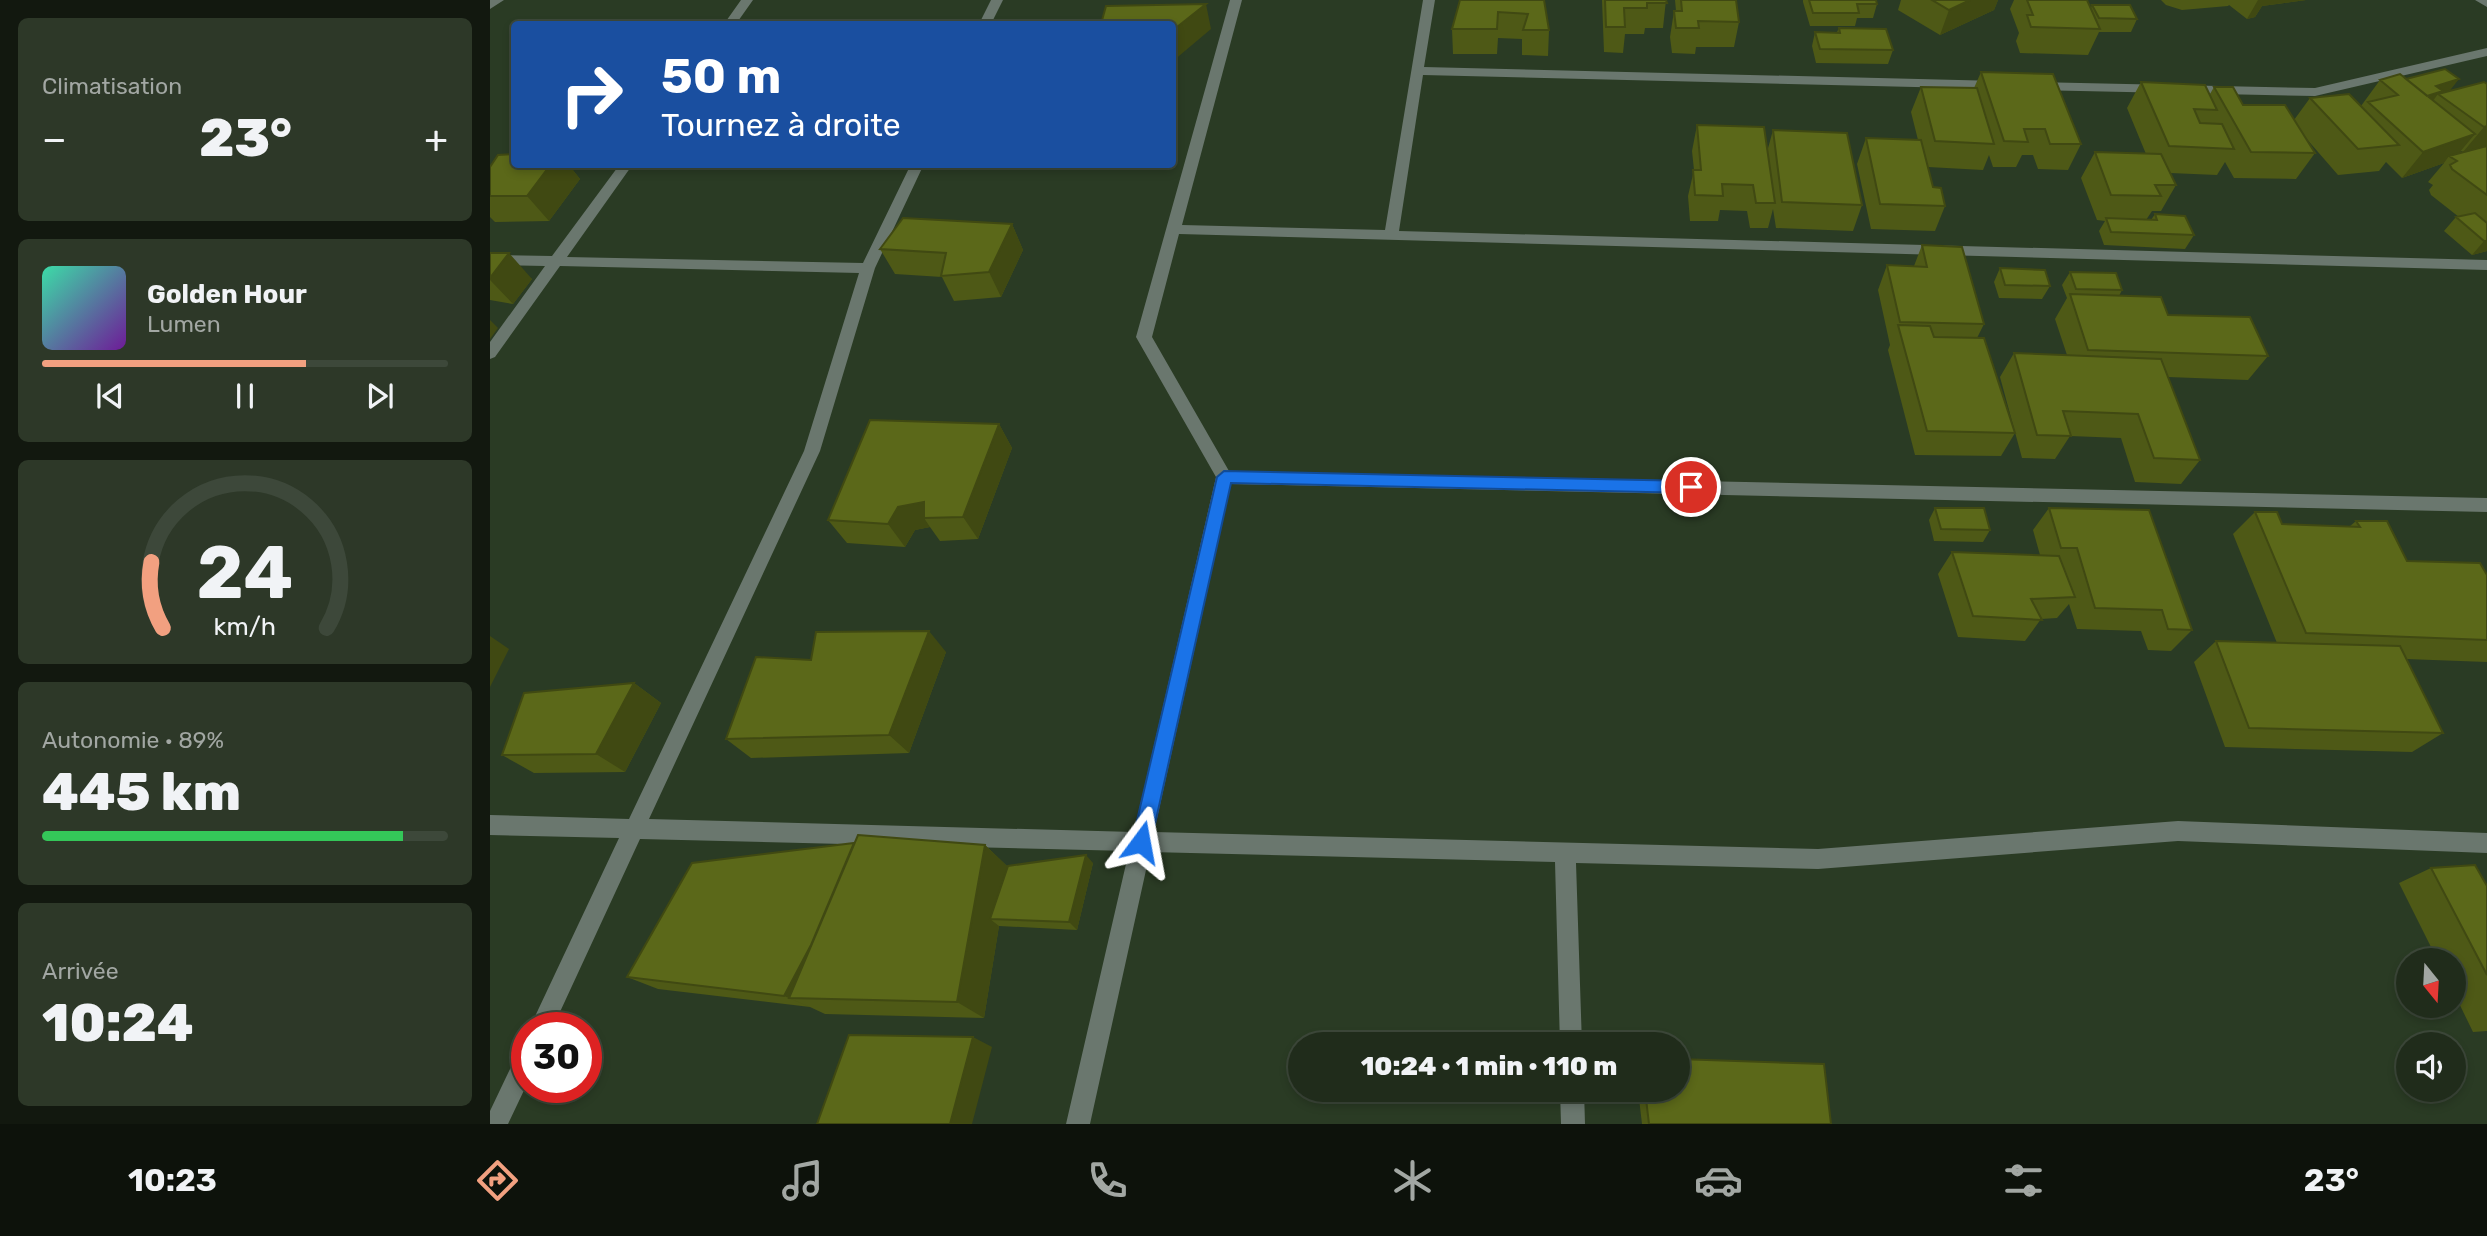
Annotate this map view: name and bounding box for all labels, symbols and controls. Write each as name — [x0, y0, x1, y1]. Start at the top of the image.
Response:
text: 50 m — [661, 47, 781, 105]
icon: right — [546, 49, 637, 140]
text: Climatisation — [42, 72, 182, 100]
text: Tournez à droite — [661, 106, 901, 144]
text: 23° — [199, 107, 292, 169]
text: − — [42, 116, 67, 162]
text: + — [424, 116, 448, 162]
text: Golden Hour — [147, 279, 307, 310]
text: Lumen — [147, 310, 221, 338]
icon: previous — [91, 377, 129, 415]
icon: pause — [226, 377, 264, 415]
icon: next — [361, 377, 399, 415]
pin — [1661, 457, 1721, 517]
icon: arrive — [1672, 468, 1710, 506]
text: 24 — [197, 530, 293, 616]
text: km/h — [214, 612, 276, 641]
text: Autonomie · 89% — [42, 726, 224, 754]
text: 445 km — [42, 761, 241, 823]
position arrow — [1104, 805, 1178, 879]
north arrow — [2396, 948, 2466, 1018]
map controls — [2396, 948, 2466, 1102]
text: Arrivée — [42, 957, 119, 985]
text: 10:24 — [42, 992, 194, 1054]
speed limit sign: 30 — [511, 1012, 602, 1103]
button: sound — [2396, 1032, 2466, 1102]
text: 10:24 · 1 min · 110 m — [1361, 1051, 1617, 1082]
icon: directions — [473, 1156, 522, 1205]
icon: music — [778, 1156, 827, 1205]
icon: phone — [1083, 1156, 1132, 1205]
icon: climate — [1388, 1156, 1437, 1205]
icon: car — [1694, 1156, 1743, 1205]
icon: filters — [1999, 1156, 2048, 1205]
text: 10:23 — [128, 1161, 217, 1199]
text: 23° — [2304, 1161, 2359, 1199]

